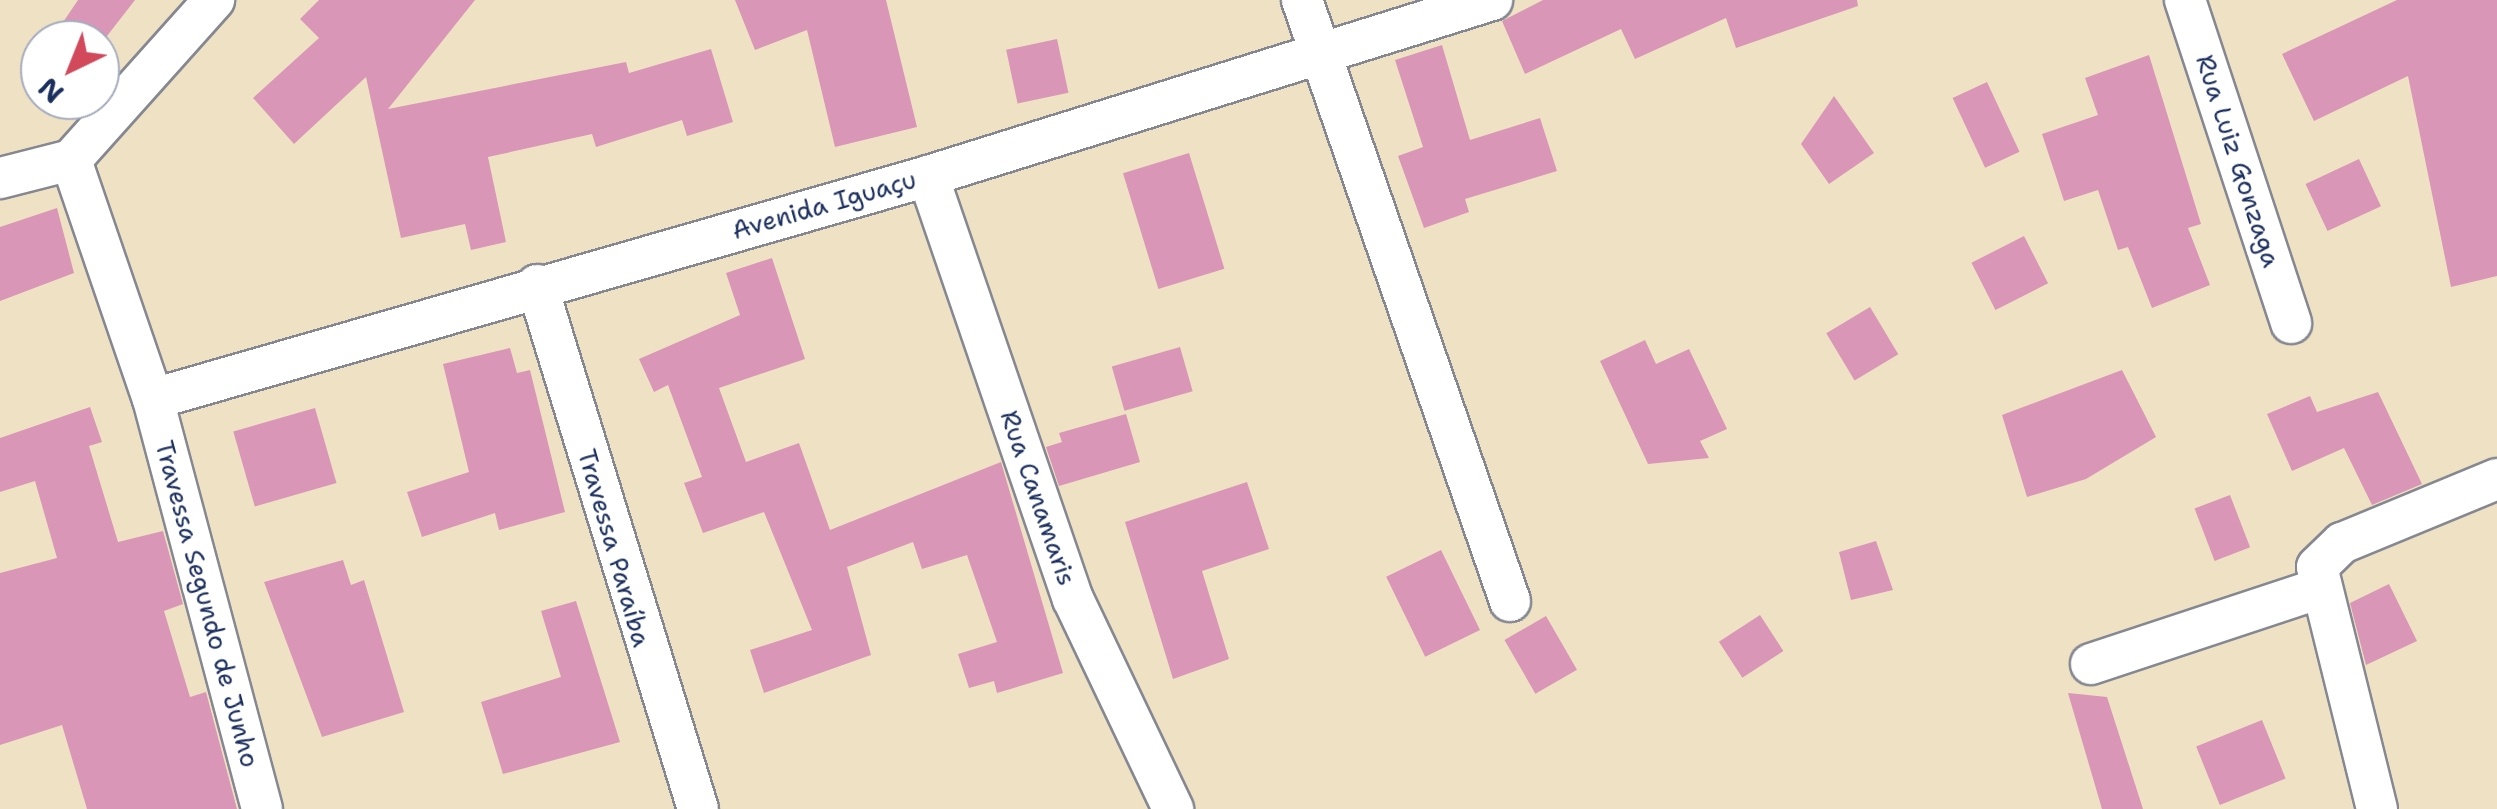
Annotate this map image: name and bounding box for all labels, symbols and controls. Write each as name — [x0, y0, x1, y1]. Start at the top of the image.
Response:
north arrow — [20, 20, 120, 120]
street label: Rua Luiz Gonzaga — [2190, 51, 2286, 271]
text: N — [30, 69, 72, 112]
street label: Avenida Iguaçu — [728, 164, 920, 246]
street label: Rua Canamaris — [994, 407, 1082, 589]
street label: Travessa Segundo de Junho — [149, 437, 265, 771]
street label: Travessa Paraíba — [571, 446, 657, 650]

